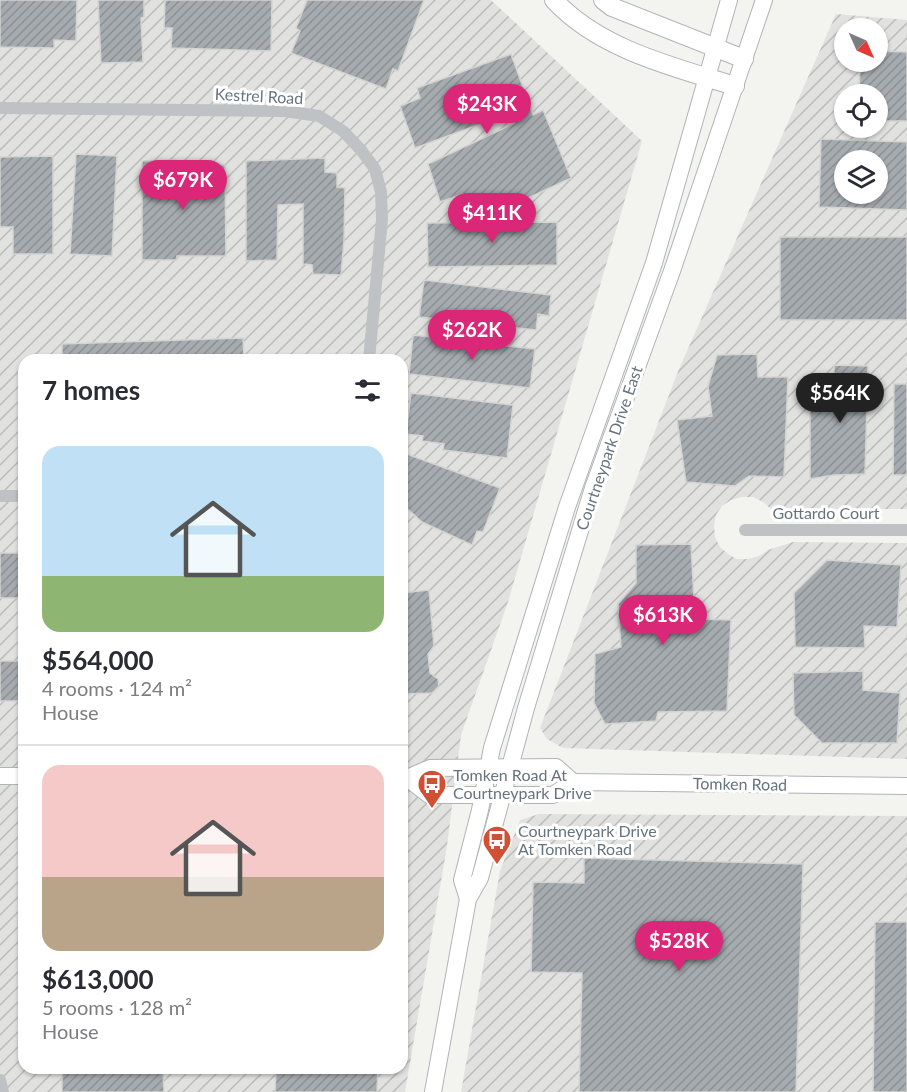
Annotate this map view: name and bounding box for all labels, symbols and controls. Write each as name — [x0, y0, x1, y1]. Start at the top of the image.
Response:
north arrow — [834, 18, 888, 72]
map controls — [834, 18, 888, 204]
street label: Kestrel Road — [214, 84, 304, 107]
pin: $243K — [445, 84, 529, 135]
button: locate — [834, 84, 888, 138]
text: $243K — [457, 91, 517, 115]
button: layers — [834, 150, 888, 204]
pin: $679K — [141, 160, 225, 211]
text: $679K — [153, 167, 213, 191]
pin: $411K — [450, 193, 534, 244]
text: $411K — [462, 200, 522, 224]
pin: $262K — [430, 310, 514, 361]
text: $262K — [442, 317, 502, 341]
street label: Courtneypark Drive East — [571, 363, 646, 532]
pin: $564K — [798, 373, 882, 424]
text: 7 homes — [42, 374, 140, 406]
icon: filters — [351, 374, 384, 407]
text: $564K — [810, 380, 870, 404]
icon: home — [159, 485, 267, 593]
street label: Gottardo Court — [772, 503, 880, 522]
pin: $613K — [621, 595, 705, 646]
text: $613K — [633, 602, 693, 626]
text: $564,000 — [42, 644, 154, 676]
text: 4 rooms · 124 m² — [42, 676, 192, 700]
text: House — [42, 700, 99, 724]
place label: Tomken Road At Courtneypark Drive — [453, 765, 592, 802]
bus stop icon: Tomken Road At Courtneypark Drive — [416, 768, 448, 810]
street label: Tomken Road — [693, 773, 787, 794]
icon: home — [159, 804, 267, 912]
place label: Courtneypark Drive At Tomken Road — [518, 821, 657, 858]
bus stop icon: Courtneypark Drive At Tomken Road — [481, 824, 513, 866]
pin: $528K — [637, 921, 721, 972]
text: $528K — [649, 928, 709, 952]
text: $613,000 — [42, 963, 154, 995]
text: 5 rooms · 128 m² — [42, 995, 192, 1019]
text: House — [42, 1019, 99, 1043]

